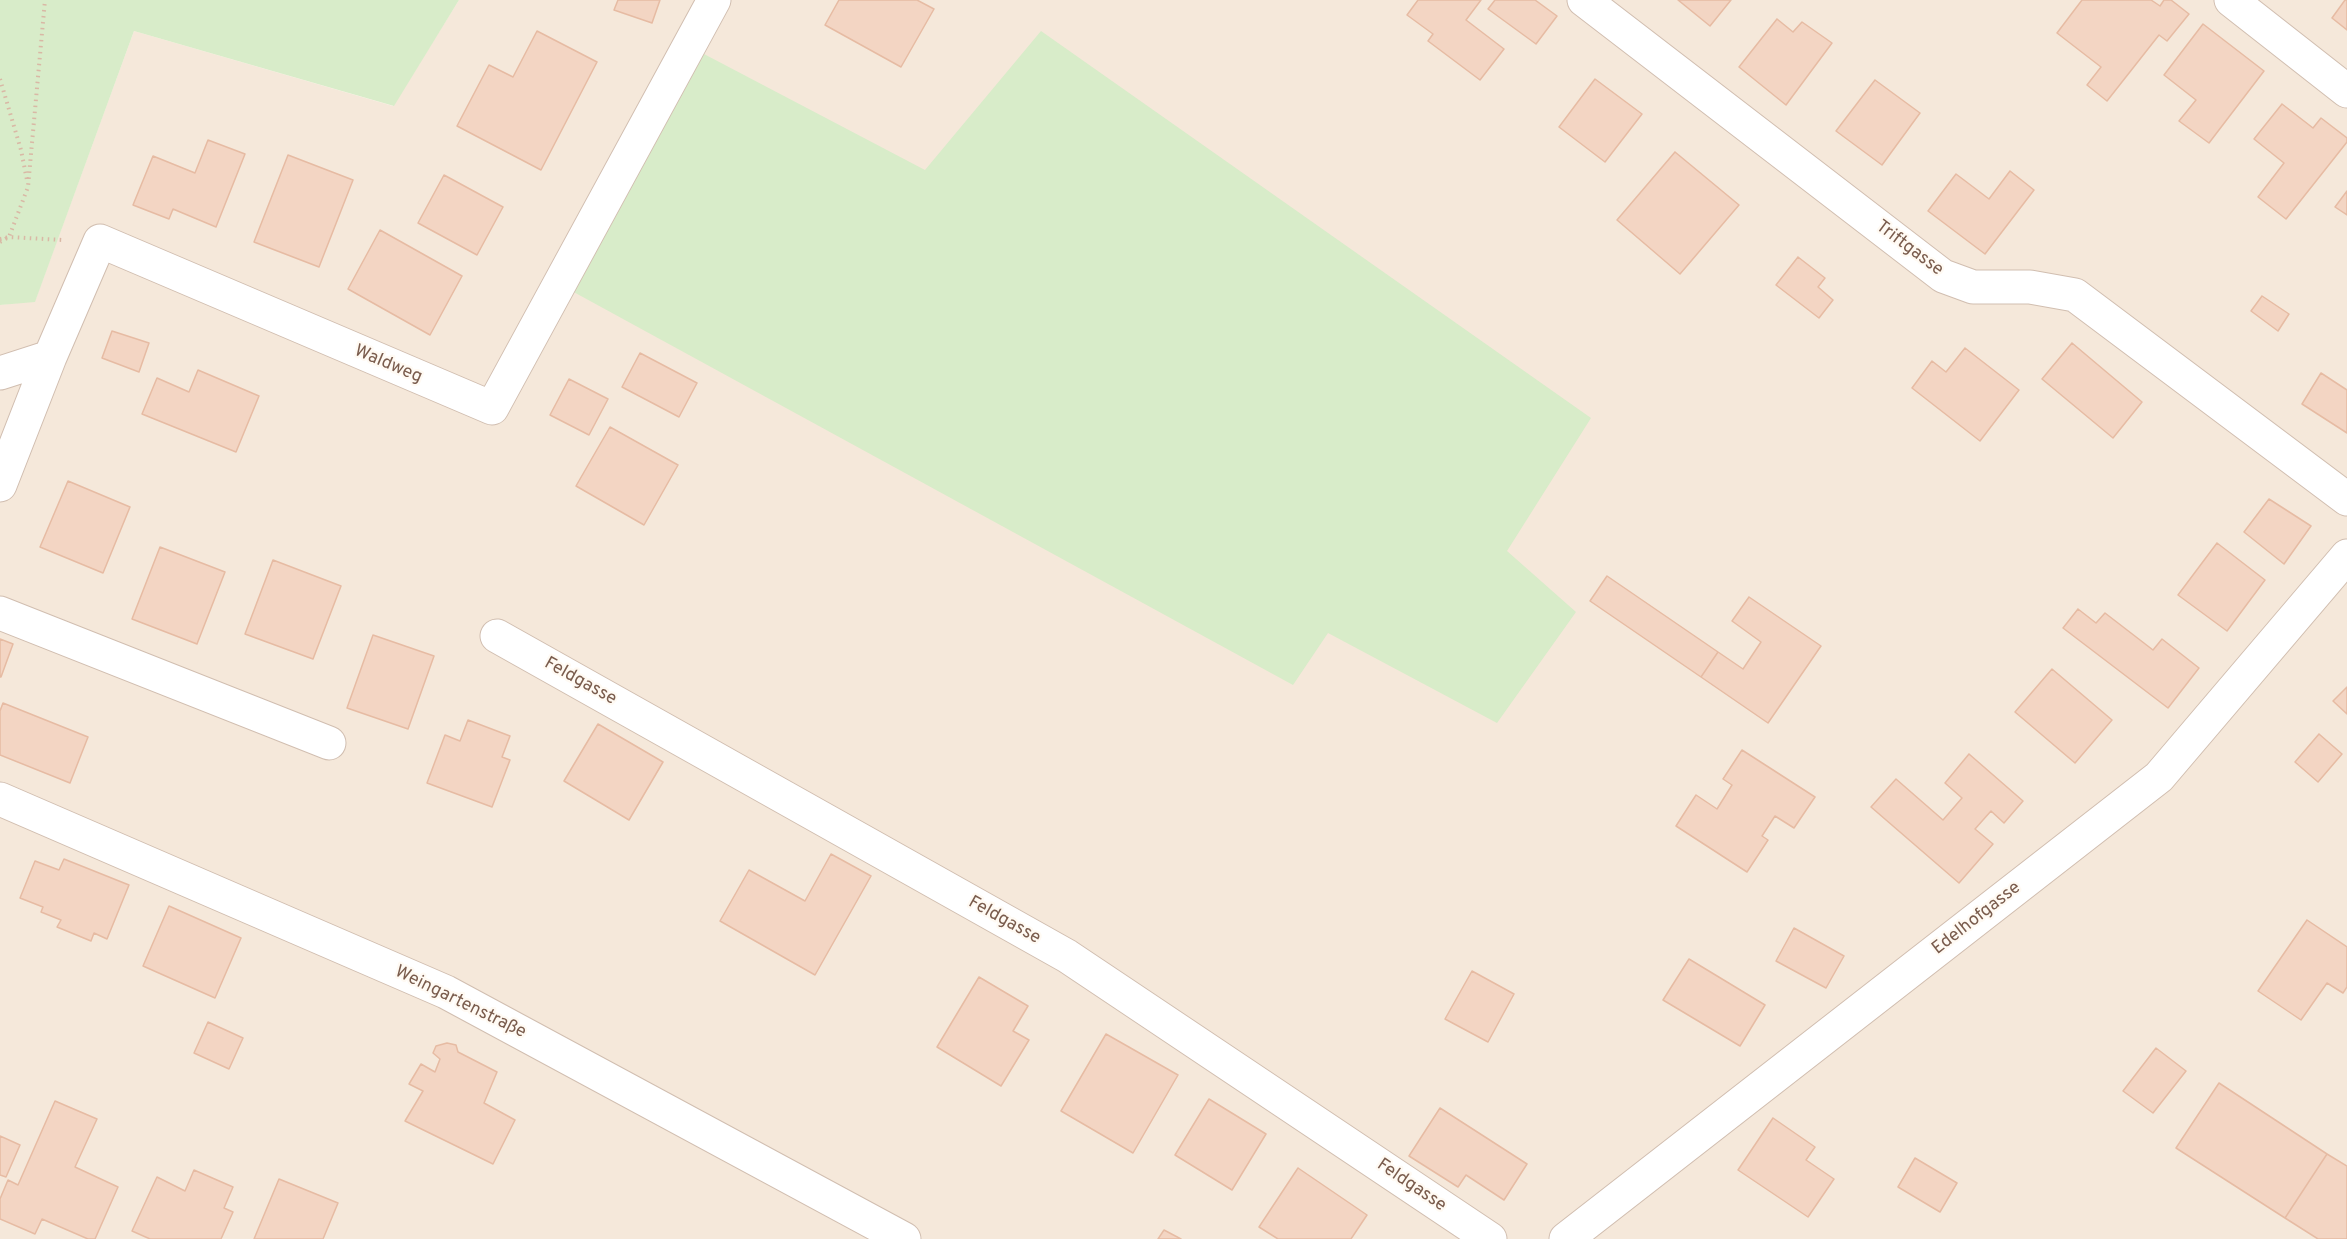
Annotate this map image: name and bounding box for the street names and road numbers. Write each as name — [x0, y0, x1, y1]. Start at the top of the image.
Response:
street label: Triftgasse — [1871, 217, 1947, 281]
street label: Waldweg — [351, 341, 425, 389]
street label: Feldgasse — [540, 653, 620, 711]
street label: Edelhofgasse — [1928, 878, 2026, 960]
street label: Feldgasse — [964, 892, 1044, 950]
street label: Weingartenstraße — [391, 962, 529, 1044]
street label: Feldgasse — [1372, 1155, 1450, 1217]

